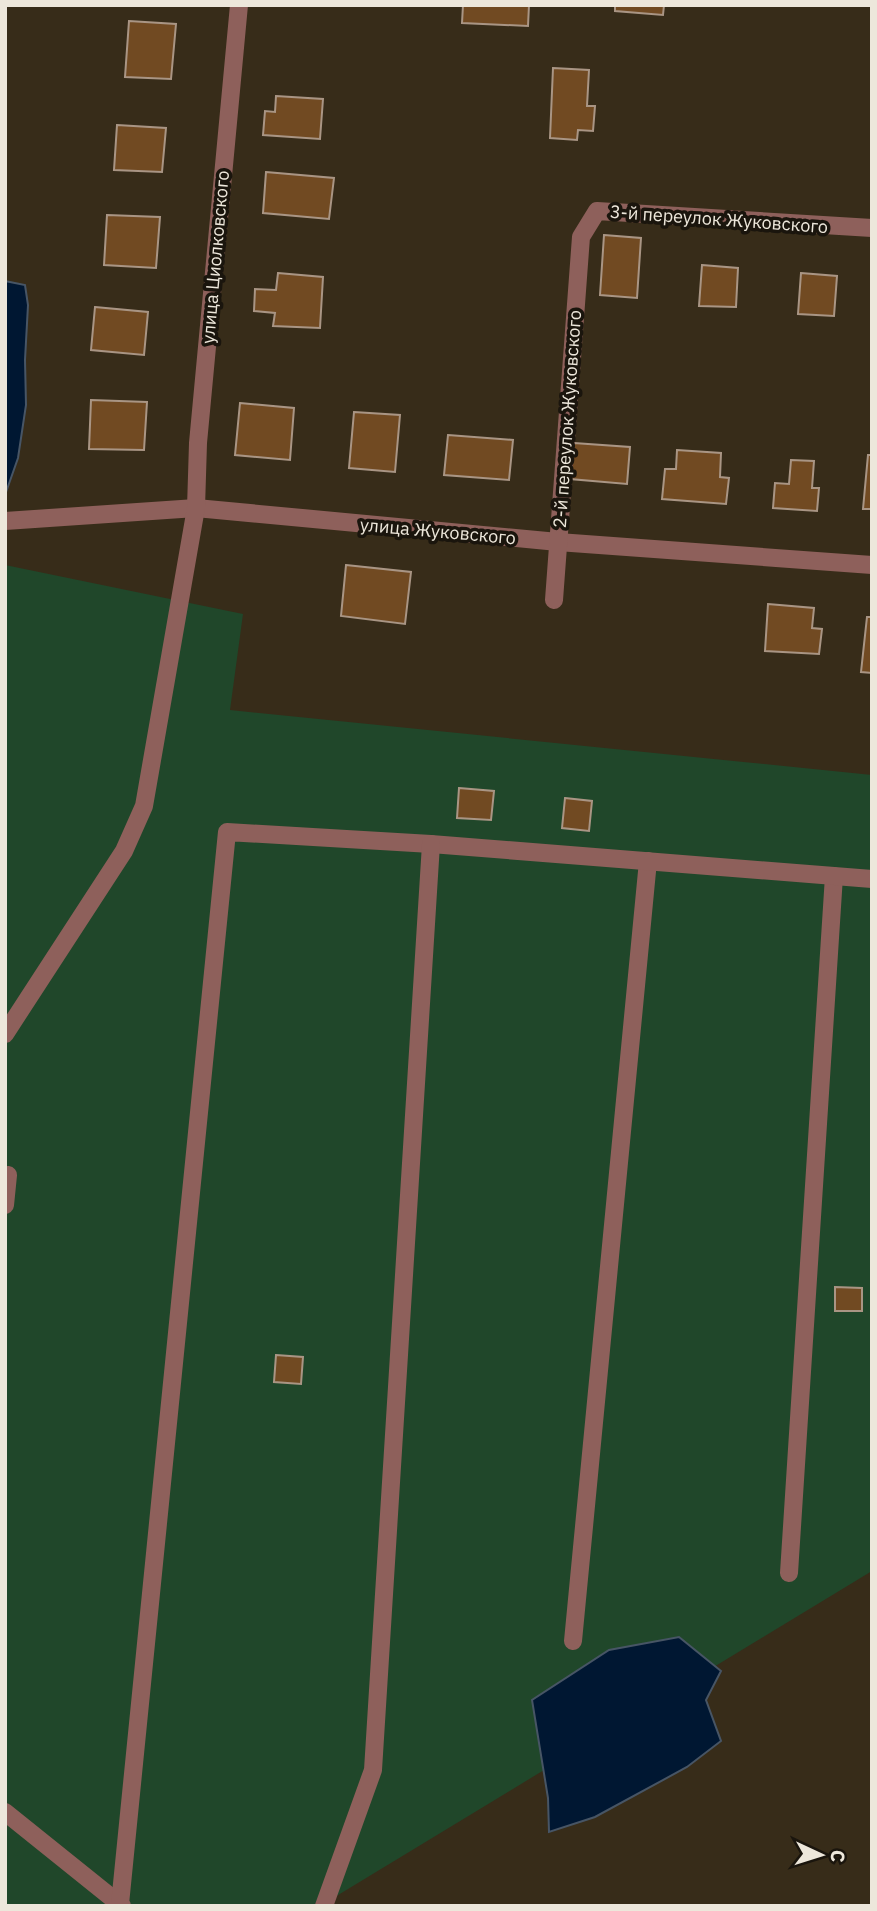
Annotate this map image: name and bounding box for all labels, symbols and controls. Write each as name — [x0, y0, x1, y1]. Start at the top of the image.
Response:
street label: улица Циолковского — [196, 169, 234, 345]
street label: 3-й переулок Жуковского — [609, 200, 829, 238]
street label: 2-й переулок Жуковского — [548, 309, 586, 529]
street label: улица Жуковского — [359, 513, 517, 549]
north arrow — [786, 1820, 856, 1890]
text: С — [826, 1849, 850, 1863]

